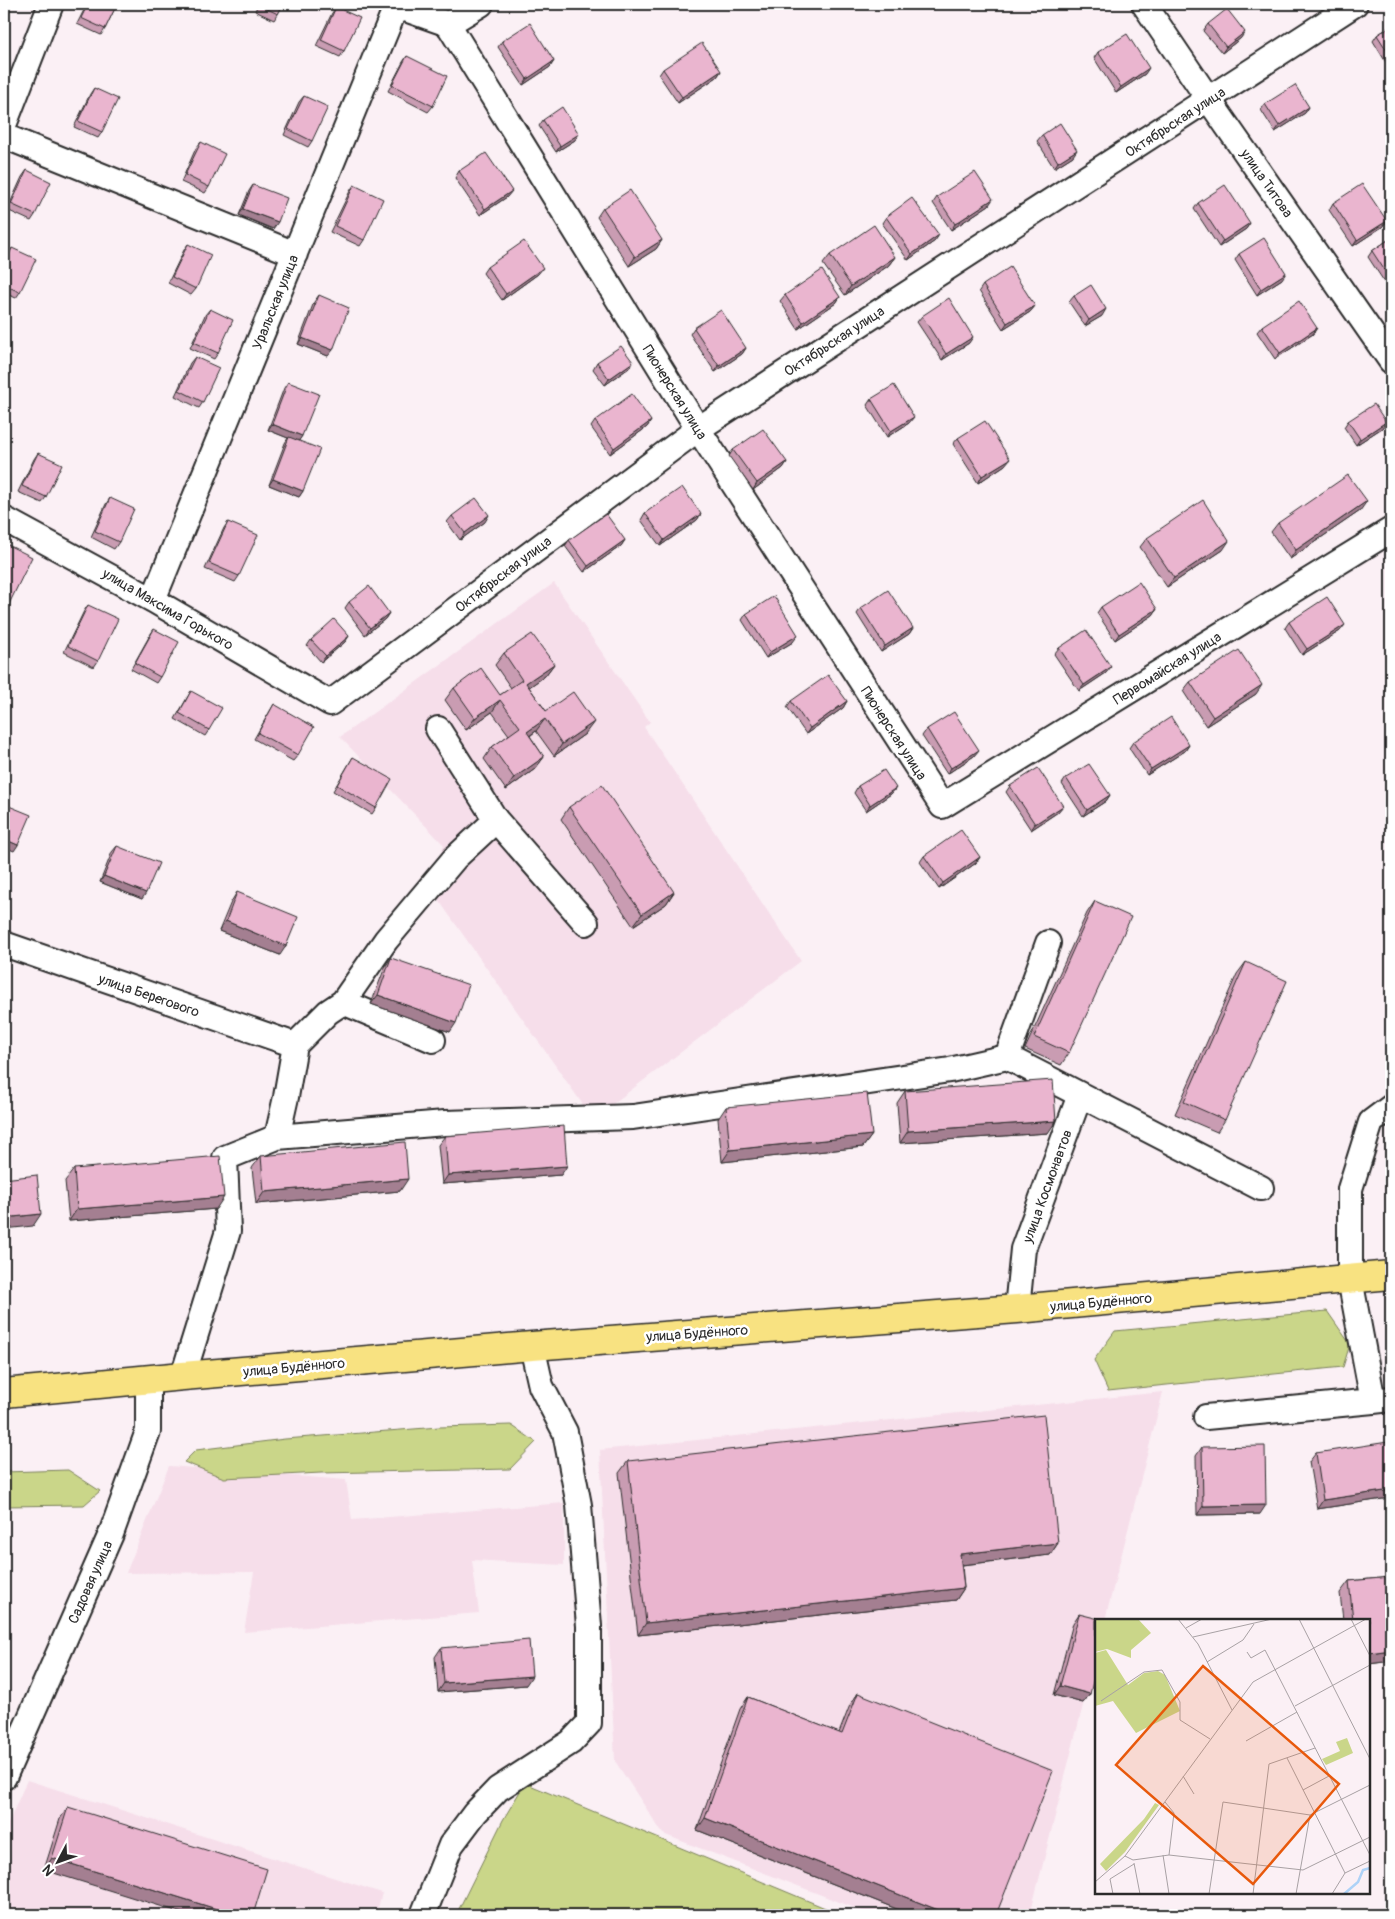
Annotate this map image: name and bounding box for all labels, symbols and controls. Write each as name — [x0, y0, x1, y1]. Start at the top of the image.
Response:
street label: Октябрьская улица — [1122, 84, 1229, 161]
street label: улица Титова — [1236, 145, 1296, 221]
street label: Уральская улица — [249, 252, 302, 352]
street label: Октябрьская улица — [781, 303, 888, 380]
street label: Пионерская улица — [639, 342, 710, 443]
street label: Октябрьская улица — [452, 533, 555, 616]
street label: улица Максима Горького — [98, 565, 237, 654]
street label: Первомайская улица — [1110, 628, 1224, 709]
street label: Пионерская улица — [857, 683, 930, 783]
street label: улица Берегового — [95, 970, 202, 1021]
street label: улица Космонавтов — [1019, 1127, 1076, 1246]
street label: улица Будённого — [1048, 1290, 1153, 1315]
street label: улица Будённого — [645, 1321, 749, 1346]
street label: улица Будённого — [241, 1355, 346, 1380]
street label: Садовая улица — [65, 1538, 116, 1626]
inset map — [1095, 1619, 1370, 1894]
north arrow — [32, 1836, 82, 1886]
text: N — [39, 1861, 58, 1879]

